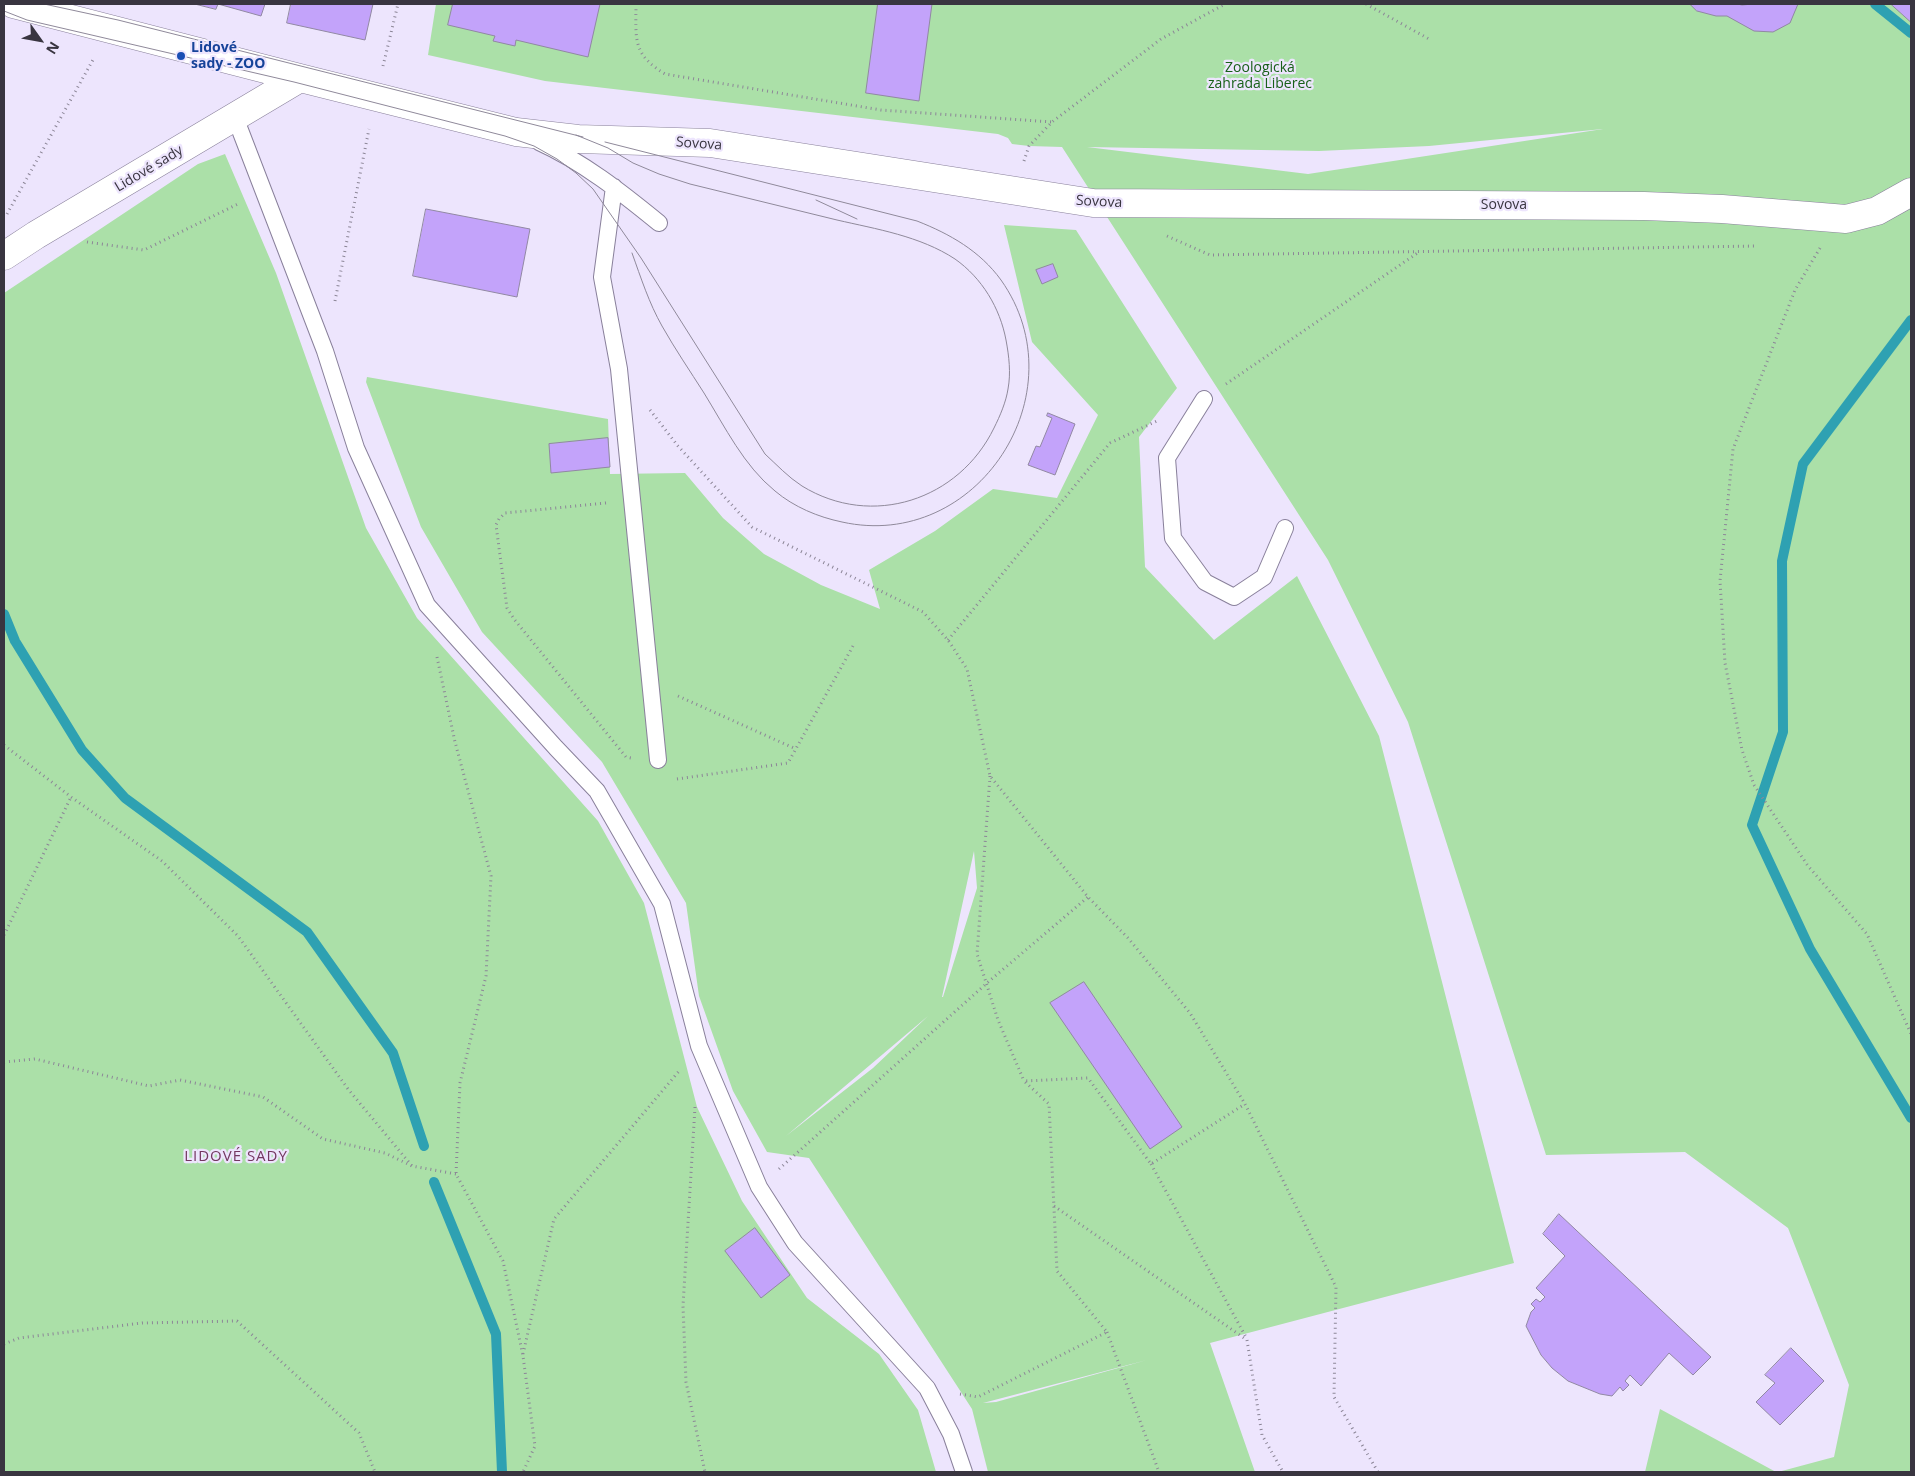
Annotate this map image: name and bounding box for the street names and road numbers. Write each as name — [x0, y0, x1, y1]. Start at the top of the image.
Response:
street label: Sovova — [675, 134, 723, 154]
street label: Lidové sady — [112, 142, 186, 196]
street label: Sovova — [1075, 192, 1123, 212]
street label: Sovova — [1481, 197, 1527, 213]

